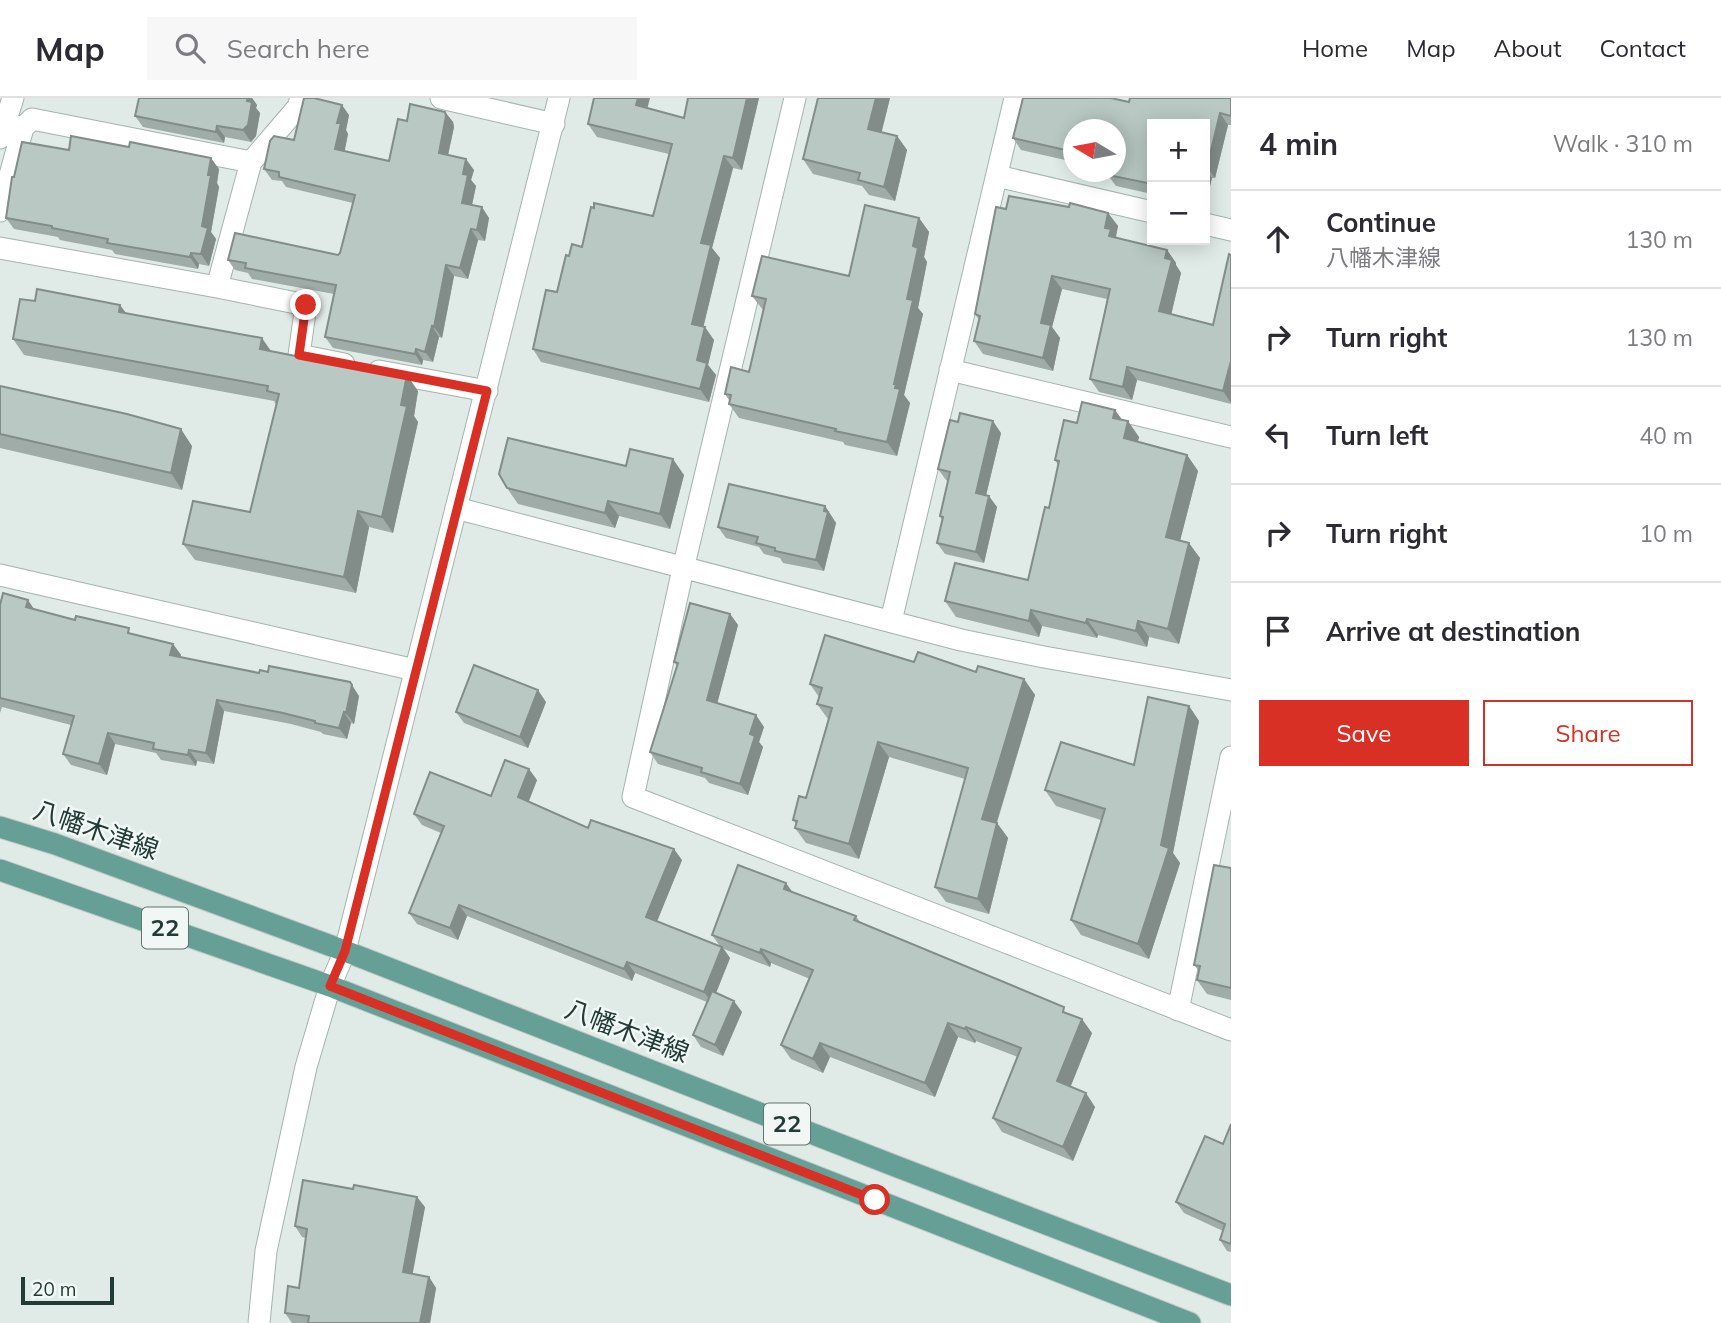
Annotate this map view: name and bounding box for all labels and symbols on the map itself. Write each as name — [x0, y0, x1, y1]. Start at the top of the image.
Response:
north arrow — [1063, 119, 1126, 182]
route end — [290, 289, 321, 320]
street label: 八幡木津線 — [29, 793, 163, 866]
road number: 22 — [142, 908, 188, 948]
street label: 八幡木津線 — [561, 992, 694, 1069]
road number: 22 — [764, 1104, 810, 1144]
route start — [859, 1184, 890, 1215]
scale bar — [21, 1274, 114, 1306]

